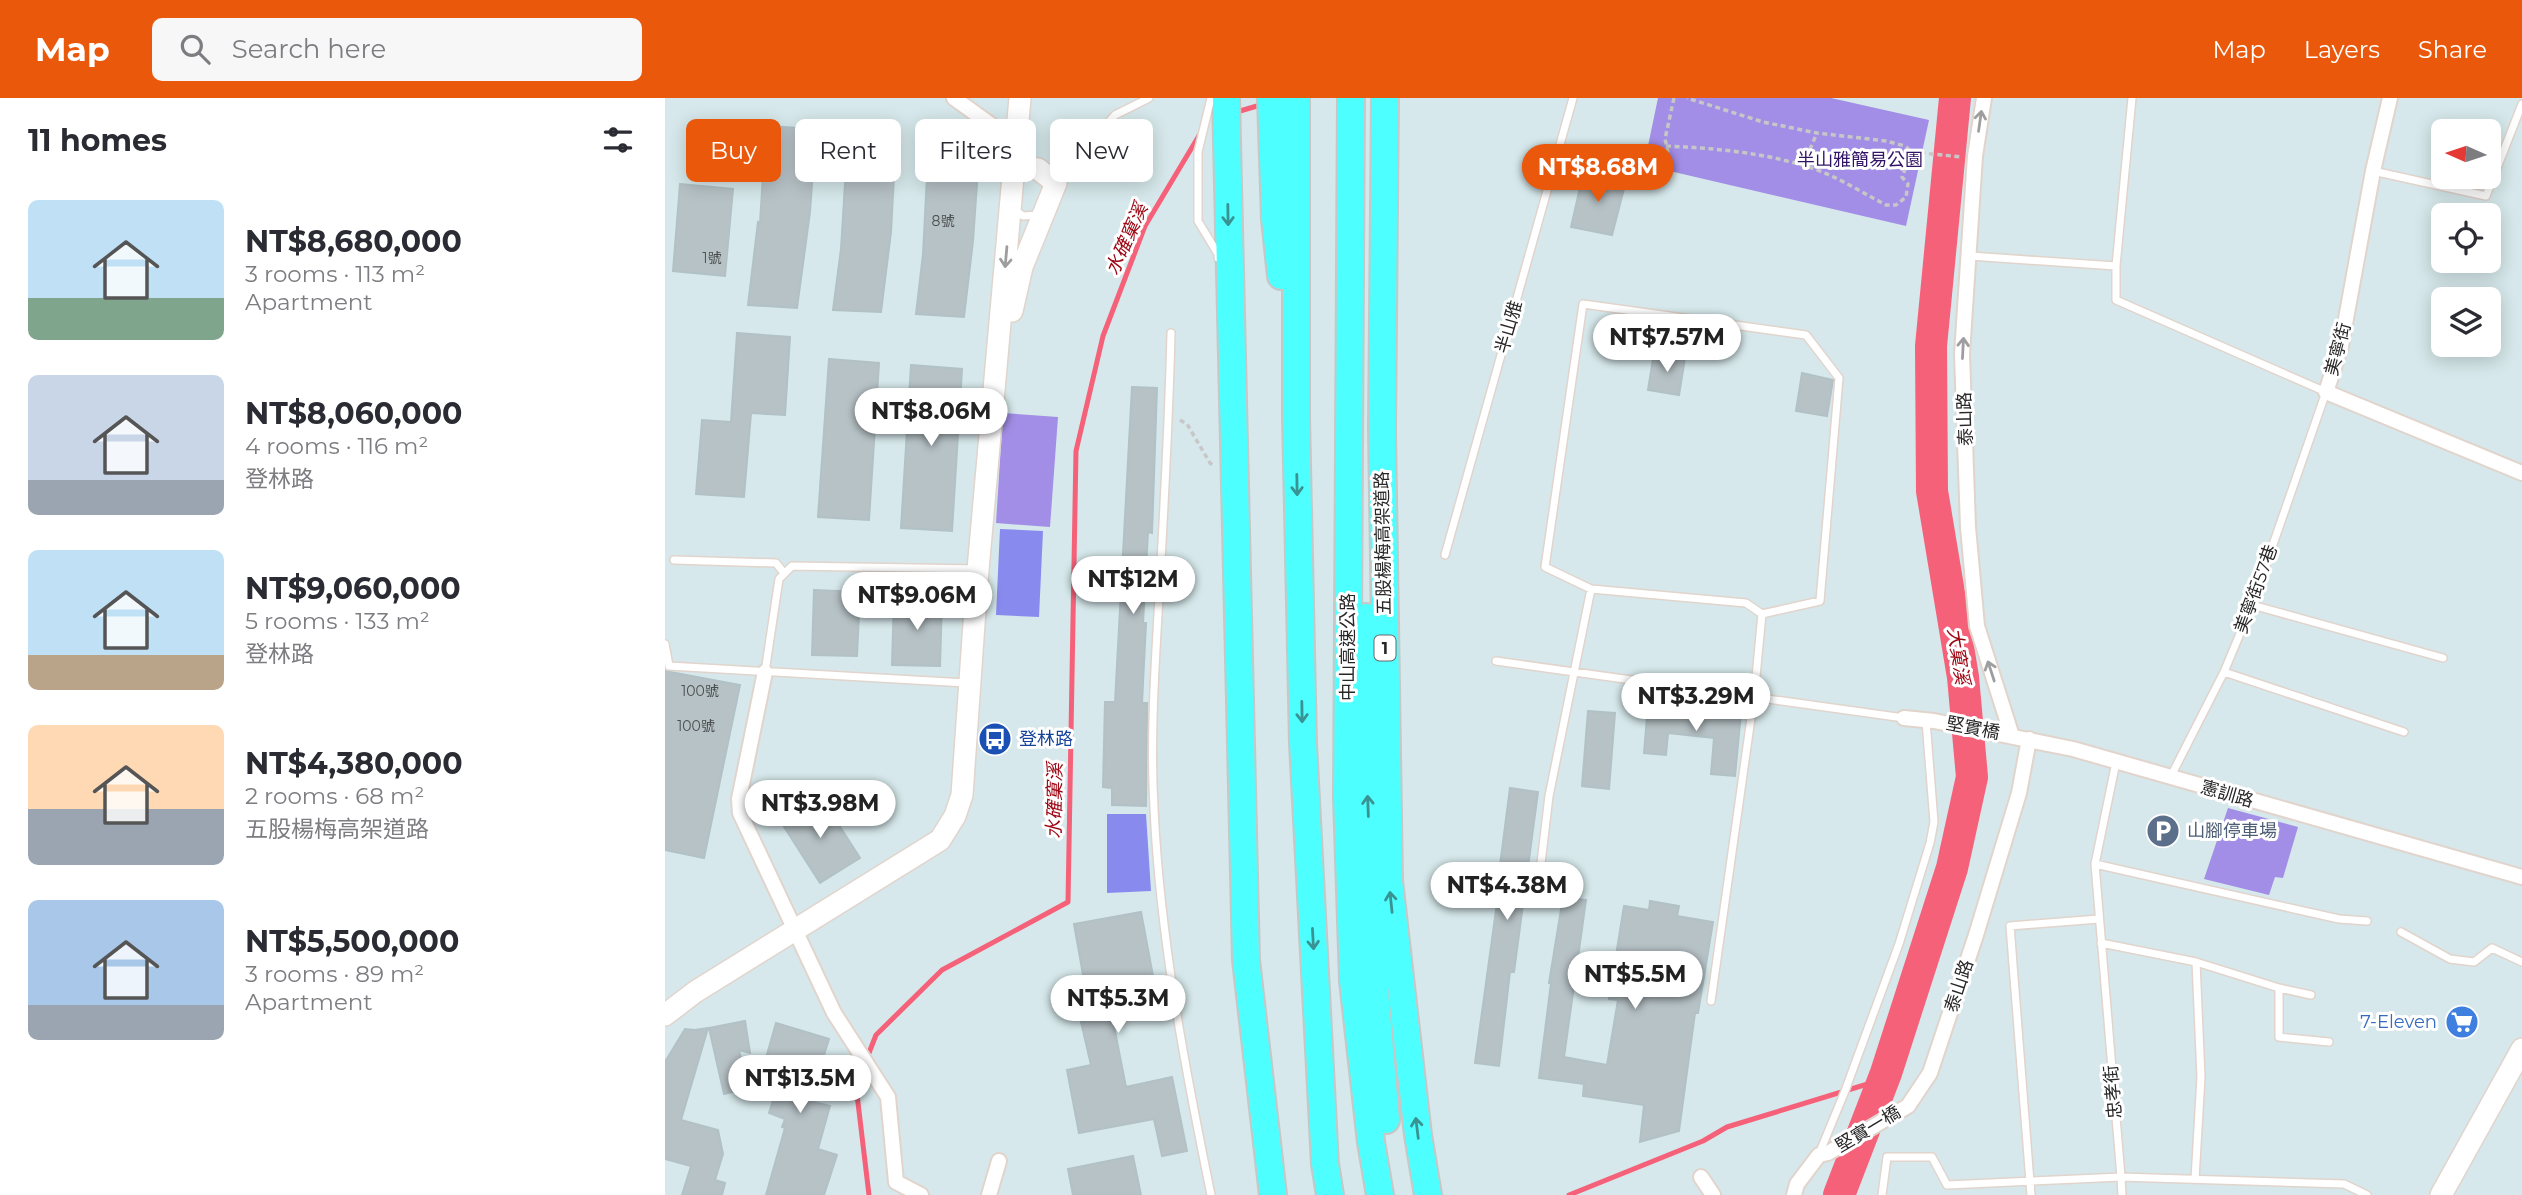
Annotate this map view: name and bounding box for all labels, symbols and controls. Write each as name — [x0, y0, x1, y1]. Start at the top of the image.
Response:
search box — [152, 18, 642, 81]
text: Map — [35, 29, 110, 69]
icon: search — [176, 30, 214, 68]
text: Search here — [232, 33, 386, 65]
text: Map — [2212, 35, 2266, 64]
text: Layers — [2304, 35, 2380, 64]
text: Share — [2418, 35, 2487, 64]
one-way arrow — [1974, 111, 1987, 133]
chip: Buy — [686, 119, 781, 182]
chip: Rent — [795, 119, 901, 182]
chip: Filters — [915, 119, 1036, 182]
chip: New — [1050, 119, 1153, 182]
north arrow — [2431, 119, 2501, 189]
map controls — [2431, 119, 2501, 357]
icon: filters — [599, 121, 637, 159]
text: 11 homes — [28, 122, 167, 159]
pin: NT$8.68M — [1526, 144, 1670, 204]
park label: 半山雅簡易公園 — [1797, 149, 1923, 171]
text: NT$8.68M — [1538, 153, 1658, 181]
water label: 水確窠溪 — [1100, 197, 1154, 279]
one-way arrow — [1222, 203, 1235, 226]
button: locate — [2431, 203, 2501, 273]
house number: 8號 — [932, 212, 954, 230]
text: NT$8,680,000 — [245, 223, 462, 260]
icon: home — [84, 228, 168, 312]
one-way arrow — [1000, 246, 1013, 268]
house number: 1號 — [702, 249, 722, 267]
text: 3 rooms · 113 m² — [245, 260, 425, 288]
button: layers — [2431, 287, 2501, 357]
text: Apartment — [245, 288, 373, 316]
street label: 半山雅 — [1491, 298, 1527, 356]
pin: NT$7.57M — [1595, 314, 1739, 374]
street label: 美寧街 — [2320, 320, 2356, 378]
text: NT$7.57M — [1609, 323, 1725, 351]
one-way arrow — [1956, 337, 1969, 360]
pin: NT$8.06M — [859, 388, 1003, 448]
street label: 泰山路 — [1953, 392, 1977, 446]
text: NT$8,060,000 — [245, 395, 462, 432]
text: NT$8.06M — [871, 397, 991, 425]
icon: home — [84, 403, 168, 487]
text: 4 rooms · 116 m² — [245, 432, 428, 460]
text: 登林路 — [245, 465, 314, 493]
street label: 五股楊梅高架道路 — [1371, 471, 1395, 615]
one-way arrow — [1290, 473, 1304, 496]
street label: 美寧街57巷 — [2230, 542, 2282, 636]
pin: NT$12M — [1076, 556, 1190, 616]
text: NT$12M — [1087, 565, 1179, 593]
text: NT$9,060,000 — [245, 570, 461, 607]
pin: NT$9.06M — [845, 573, 989, 632]
icon: home — [84, 578, 168, 662]
text: NT$9.06M — [857, 581, 977, 609]
street label: 中山高速公路 — [1337, 593, 1359, 701]
text: 5 rooms · 133 m² — [245, 607, 430, 635]
water label: 大窠溪 — [1943, 626, 1975, 689]
road number: 1 — [1375, 636, 1395, 660]
text: 登林路 — [245, 640, 314, 668]
one-way arrow — [1984, 660, 1997, 682]
pin: NT$3.29M — [1624, 674, 1768, 733]
house number: 100號 — [681, 682, 719, 700]
text: NT$3.29M — [1637, 682, 1755, 710]
one-way arrow — [1295, 700, 1309, 723]
street label: 堅實橋 — [1944, 712, 2002, 744]
house number: 100號 — [677, 717, 715, 735]
bus stop icon: 登林路 — [976, 720, 1014, 758]
place label: 登林路 — [1019, 728, 1073, 750]
text: NT$4,380,000 — [245, 745, 463, 782]
icon: home — [84, 753, 168, 837]
water label: 水確窠溪 — [1042, 760, 1067, 839]
street label: 憲訓路 — [2198, 776, 2256, 812]
pin: NT$3.98M — [748, 780, 892, 840]
text: 2 rooms · 68 m² — [245, 782, 424, 810]
text: NT$3.98M — [761, 789, 879, 817]
one-way arrow — [1361, 794, 1374, 817]
parking icon: 山腳停車場 — [2144, 812, 2182, 850]
text: 五股楊梅高架道路 — [245, 815, 429, 843]
place label: 山腳停車場 — [2187, 820, 2277, 842]
pin: NT$4.38M — [1435, 862, 1579, 922]
text: NT$4.38M — [1447, 871, 1567, 899]
one-way arrow — [1385, 891, 1398, 914]
text: NT$5,500,000 — [245, 923, 459, 960]
icon: home — [84, 928, 168, 1012]
one-way arrow — [1307, 928, 1320, 951]
pin: NT$5.5M — [1570, 951, 1700, 1011]
street label: 泰山路 — [1940, 957, 1978, 1015]
text: 3 rooms · 89 m² — [245, 960, 424, 988]
text: NT$5.5M — [1584, 960, 1686, 988]
pin: NT$5.3M — [1053, 976, 1183, 1035]
text: NT$5.3M — [1067, 984, 1169, 1012]
text: Apartment — [245, 988, 373, 1016]
supermarket icon: 7-Eleven — [2443, 1003, 2481, 1041]
place label: 7-Eleven — [2360, 1011, 2437, 1033]
pin: NT$13.5M — [728, 1056, 872, 1115]
text: NT$13.5M — [744, 1064, 856, 1092]
street label: 忠孝街 — [2100, 1064, 2126, 1120]
street label: 堅實一橋 — [1831, 1101, 1905, 1157]
one-way arrow — [1410, 1117, 1423, 1140]

